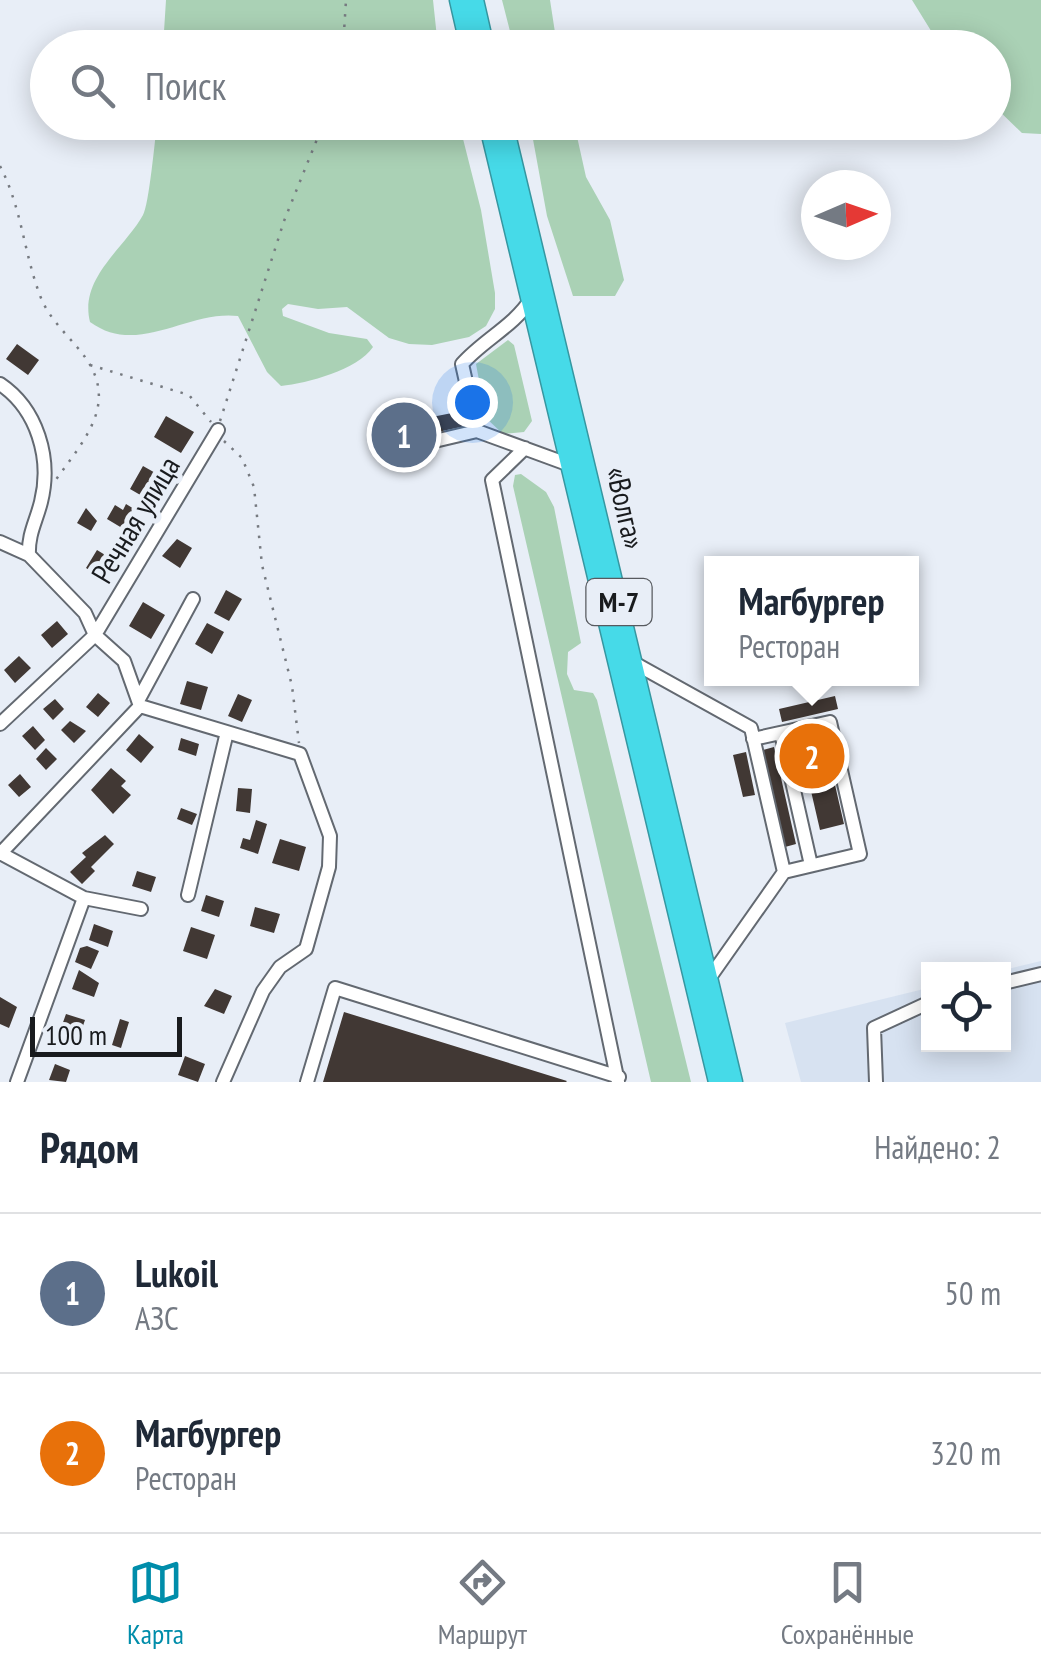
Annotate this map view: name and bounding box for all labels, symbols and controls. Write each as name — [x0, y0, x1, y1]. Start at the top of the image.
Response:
search box — [30, 30, 1011, 140]
icon: search — [65, 58, 120, 113]
text: Поиск — [145, 61, 226, 110]
north arrow — [801, 170, 891, 260]
your location — [447, 377, 498, 428]
pin: 1 — [372, 398, 436, 472]
street label: Речная улица — [82, 449, 188, 590]
street label: «Волга» — [598, 463, 655, 553]
popup — [704, 556, 919, 686]
text: Магбургер — [738, 576, 885, 625]
road number: М-7 — [586, 579, 652, 625]
text: Ресторан — [738, 625, 840, 667]
pin: 2 — [780, 718, 844, 794]
map controls — [921, 962, 1011, 1052]
button: locate — [921, 962, 1011, 1052]
scale bar — [30, 1012, 182, 1056]
text: 100 m — [45, 1016, 107, 1053]
text: Рядом — [40, 1120, 139, 1175]
text: Найдено: 2 — [874, 1126, 1001, 1168]
text: Lukoil — [135, 1248, 218, 1297]
text: 1 — [65, 1272, 80, 1314]
text: 50 m — [945, 1272, 1001, 1314]
text: АЗС — [135, 1297, 179, 1339]
text: Магбургер — [135, 1408, 281, 1457]
text: 2 — [65, 1432, 80, 1474]
text: 320 m — [930, 1432, 1001, 1474]
text: Ресторан — [135, 1457, 237, 1499]
tab: Карта — [127, 1555, 184, 1652]
tab: Маршрут — [438, 1555, 527, 1652]
tab: Сохранённые — [781, 1555, 914, 1652]

